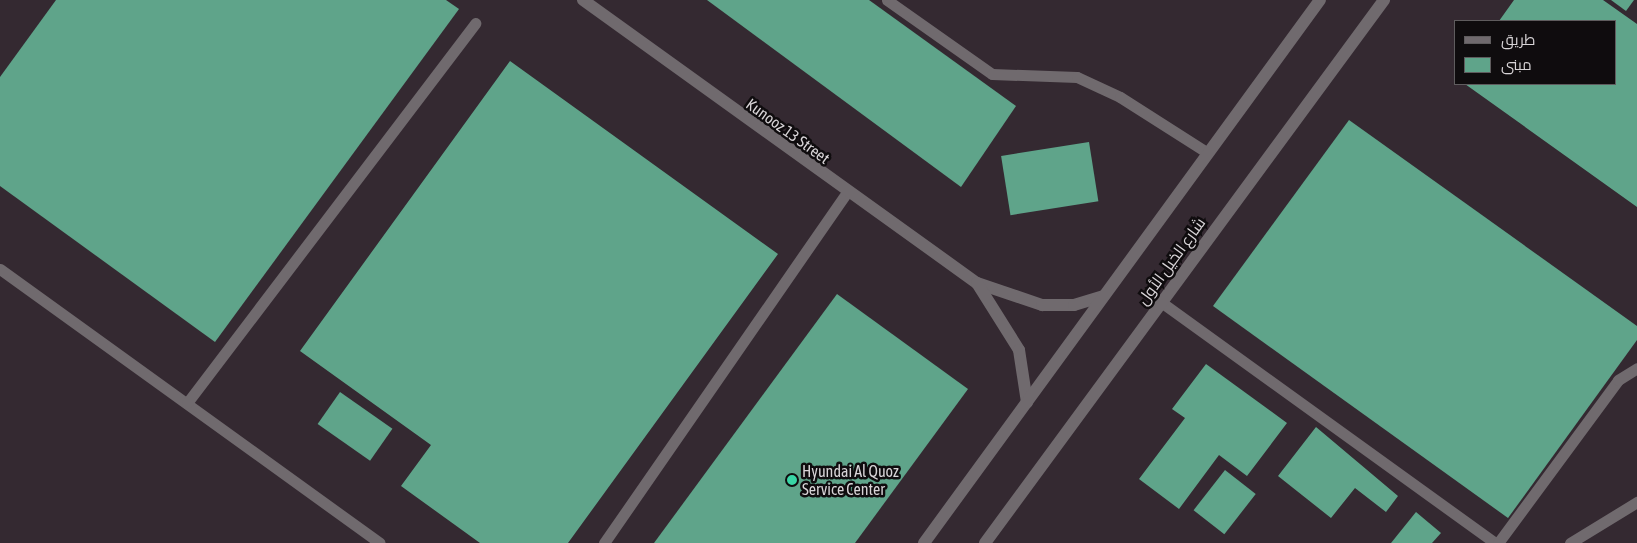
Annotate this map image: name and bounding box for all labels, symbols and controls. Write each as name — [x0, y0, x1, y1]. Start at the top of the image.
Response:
legend — [1454, 20, 1617, 85]
text: طريق — [1501, 31, 1535, 48]
text: مبنى — [1501, 56, 1532, 73]
street label: Kunooz 13 Street — [743, 94, 833, 168]
street label: شارع الخيل الأول — [1133, 213, 1209, 309]
place label: Hyundai Al Quoz Service Center — [802, 461, 899, 499]
marker: Hyundai Al Quoz Service Center — [786, 474, 798, 486]

